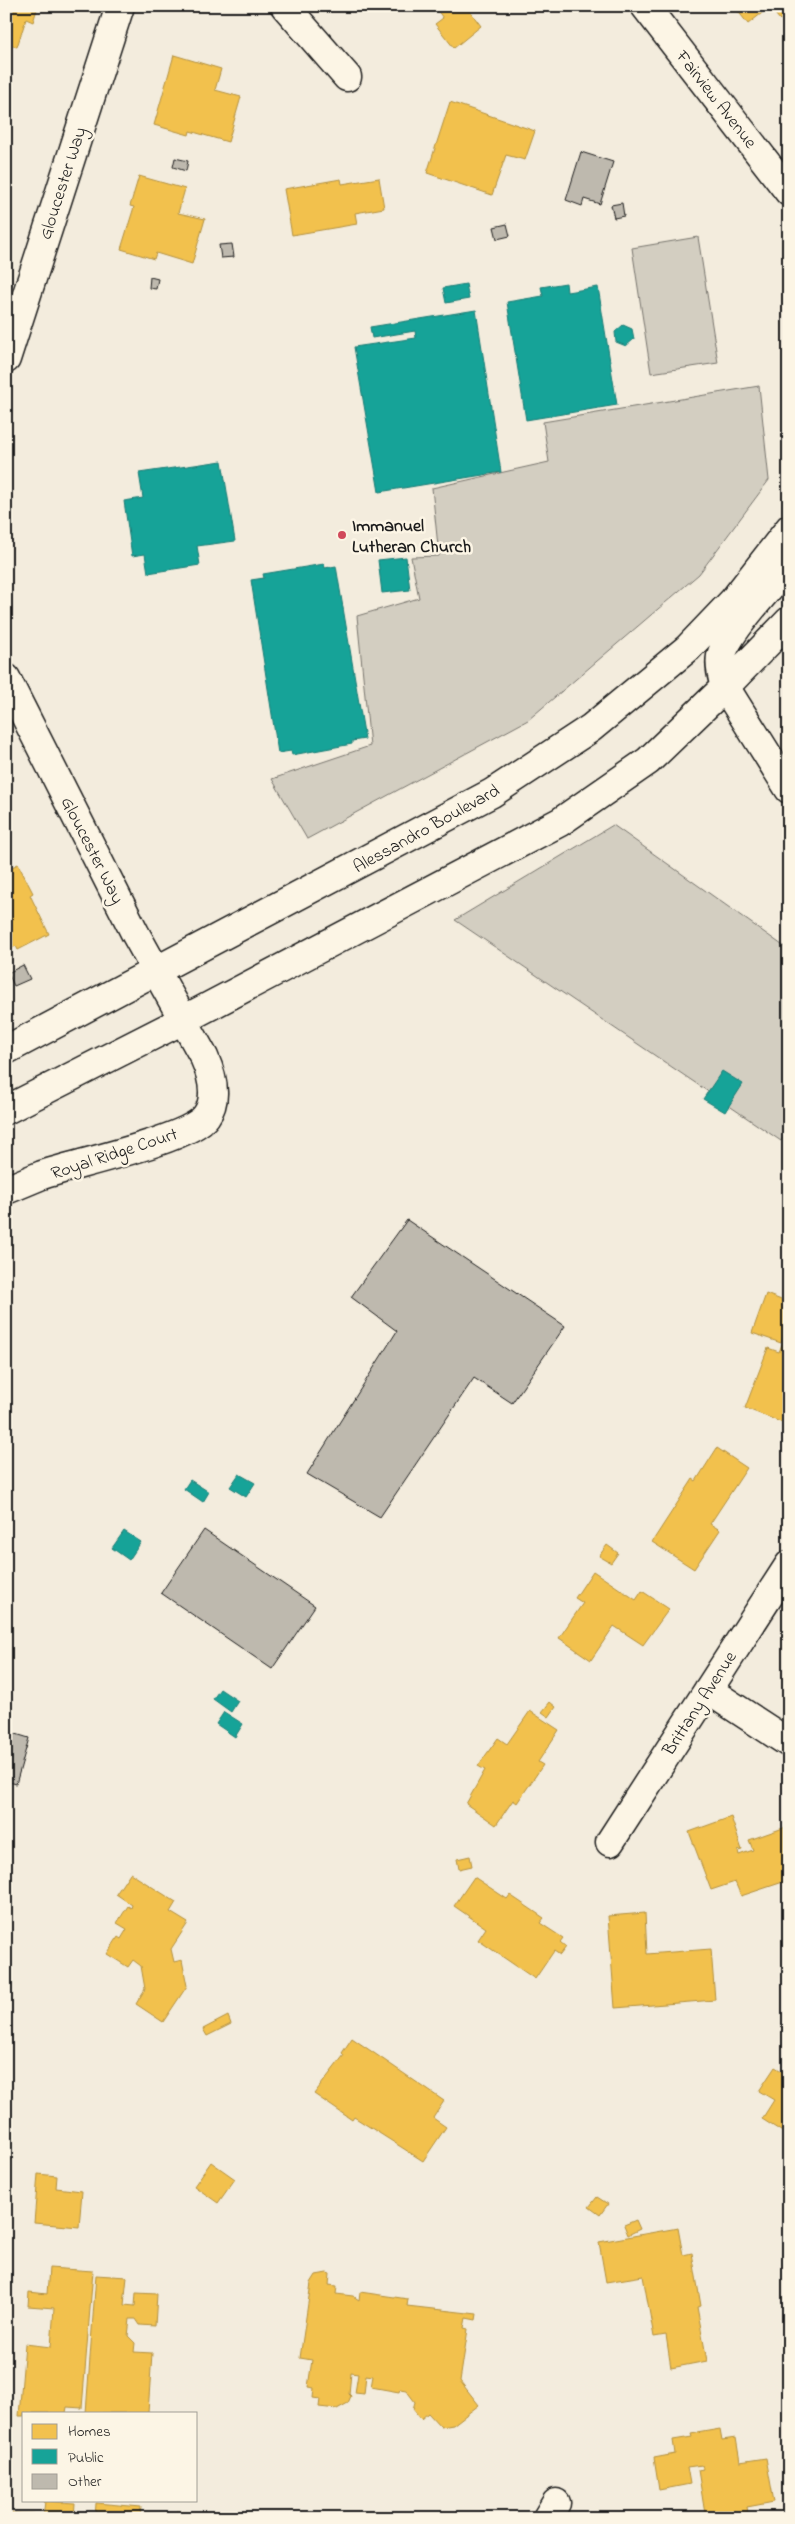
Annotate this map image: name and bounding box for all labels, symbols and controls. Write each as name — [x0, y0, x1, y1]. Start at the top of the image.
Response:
street label: Fairview Avenue — [668, 45, 763, 156]
street label: Gloucester Way — [33, 124, 94, 243]
place label: Immanuel Lutheran Church — [352, 514, 471, 561]
marker: Immanuel Lutheran Church — [336, 529, 348, 541]
street label: Alessandro Boulevard — [349, 779, 505, 881]
street label: Gloucester Way — [53, 793, 129, 909]
street label: Royal Ridge Court — [48, 1122, 182, 1189]
street label: Brittany Avenue — [657, 1646, 745, 1762]
legend — [22, 2412, 198, 2502]
text: Homes — [68, 2421, 111, 2443]
text: Public — [68, 2447, 104, 2469]
text: Other — [68, 2471, 102, 2493]

